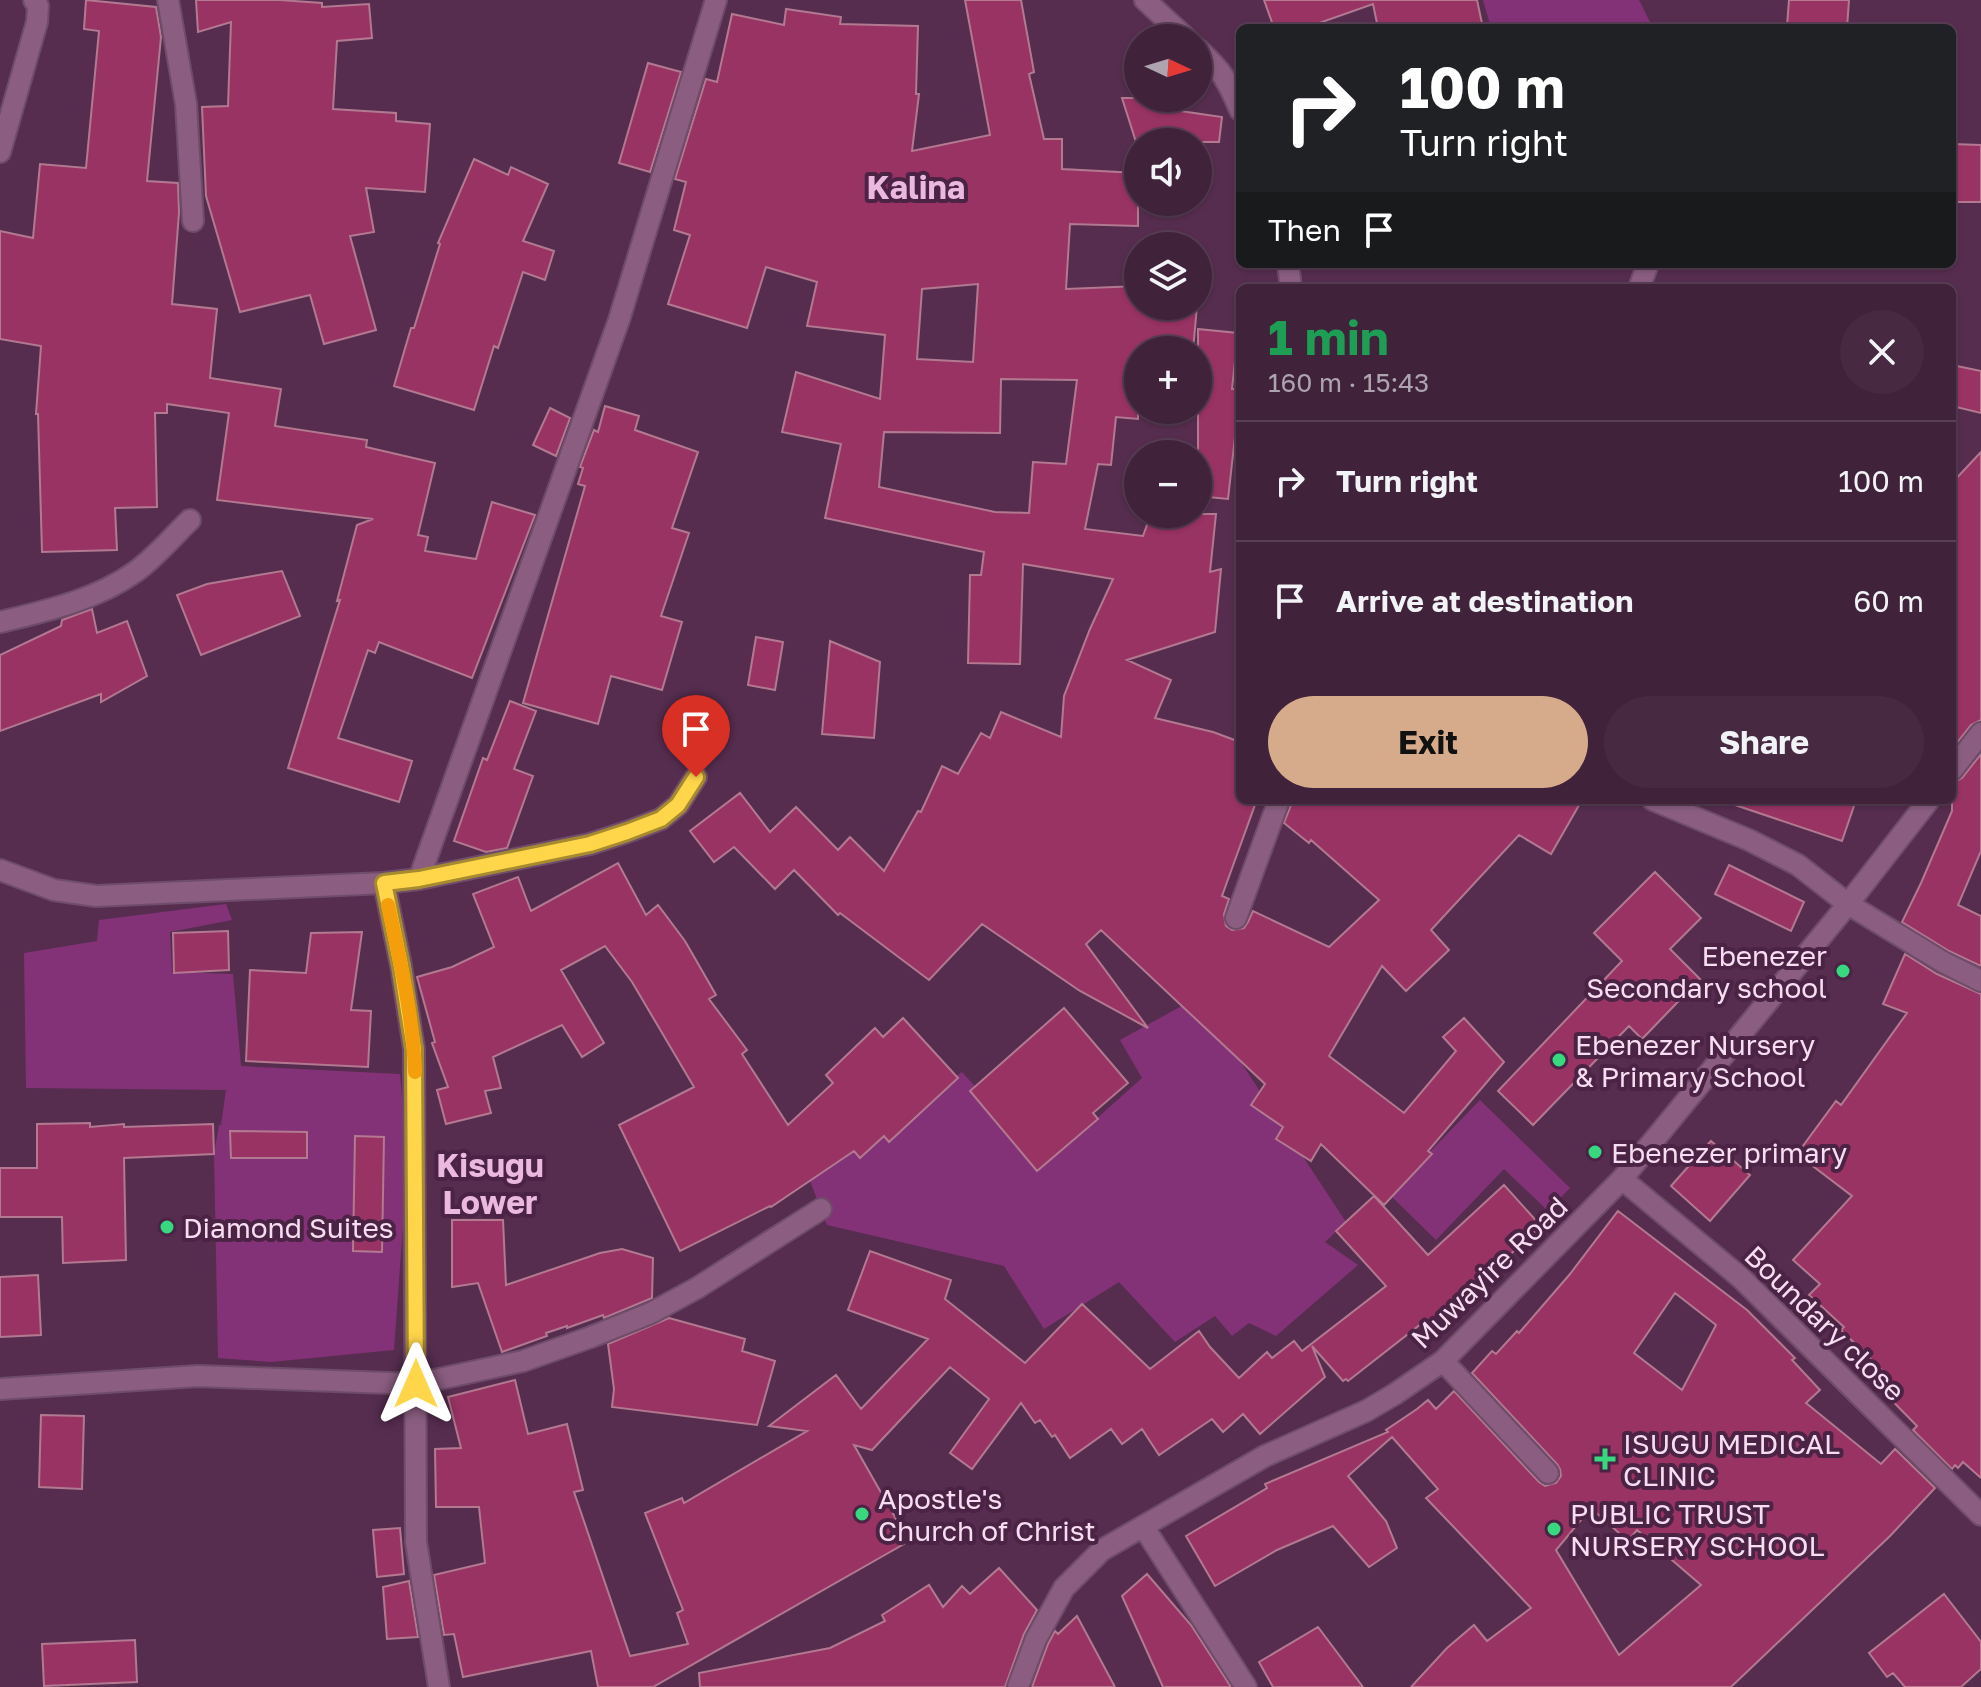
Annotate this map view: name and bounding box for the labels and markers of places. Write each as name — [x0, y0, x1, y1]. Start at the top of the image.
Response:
pin — [662, 695, 730, 777]
place label: Ebenezer Secondary school — [1586, 939, 1827, 1004]
marker: Ebenezer Secondary school — [1834, 962, 1852, 980]
place label: Ebenezer Nursery & Primary School — [1575, 1028, 1815, 1093]
marker: Ebenezer Nursery & Primary School — [1550, 1051, 1568, 1069]
place label: Ebenezer primary — [1611, 1136, 1847, 1169]
marker: Ebenezer primary — [1586, 1143, 1604, 1161]
place label: Diamond Suites — [183, 1211, 394, 1244]
marker: Diamond Suites — [158, 1218, 176, 1236]
place label: ISUGU MEDICAL CLINIC — [1623, 1427, 1840, 1492]
marker: ISUGU MEDICAL CLINIC — [1594, 1448, 1616, 1470]
place label: Apostle's Church of Christ — [878, 1482, 1096, 1547]
place label: PUBLIC TRUST NURSERY SCHOOL — [1570, 1497, 1825, 1562]
marker: Apostle's Church of Christ — [853, 1505, 871, 1523]
marker: PUBLIC TRUST NURSERY SCHOOL — [1545, 1520, 1563, 1538]

